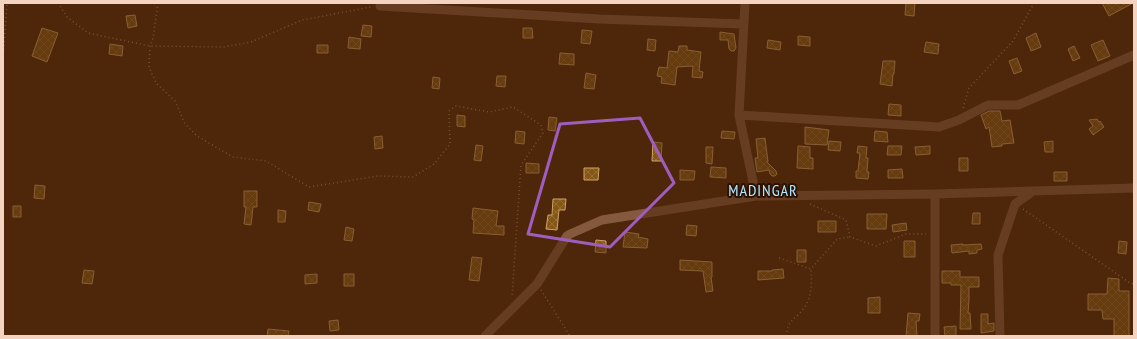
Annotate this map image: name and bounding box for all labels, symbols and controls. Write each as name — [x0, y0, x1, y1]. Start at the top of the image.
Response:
district label: MADINGAR — [728, 180, 798, 200]

